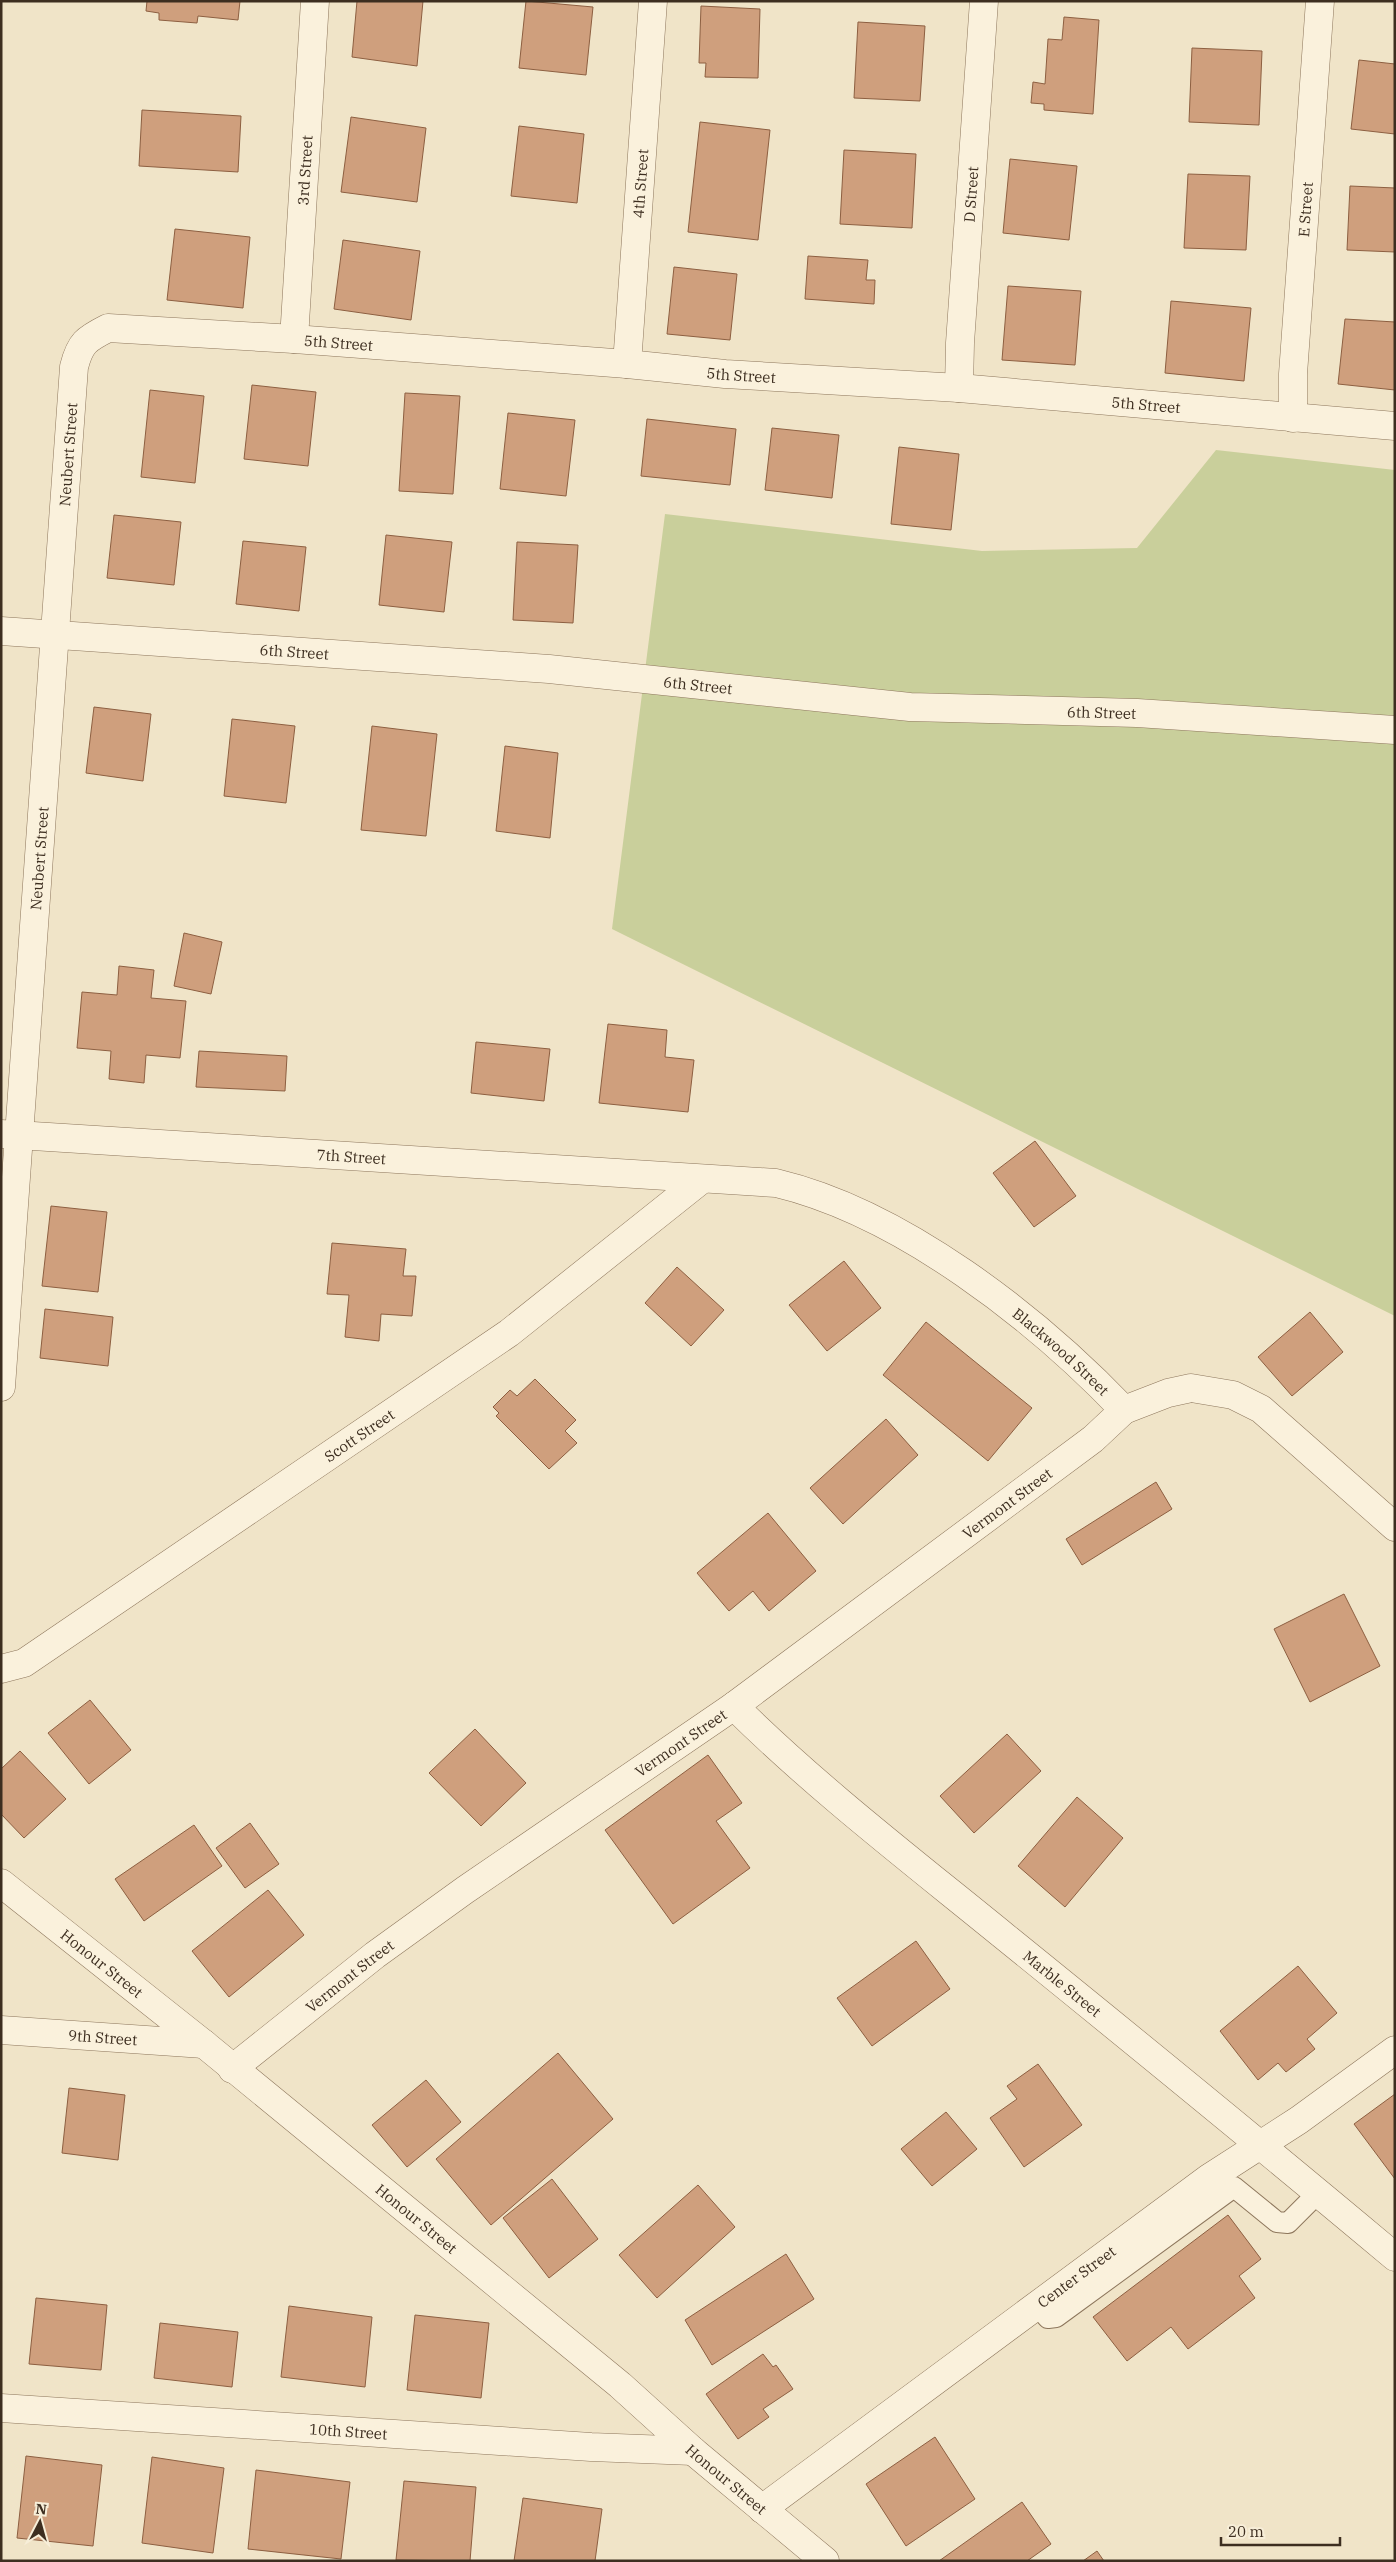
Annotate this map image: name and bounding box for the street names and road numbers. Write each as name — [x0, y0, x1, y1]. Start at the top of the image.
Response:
street label: 3rd Street — [293, 135, 316, 206]
street label: 4th Street — [628, 148, 652, 219]
street label: D Street — [959, 166, 982, 223]
street label: E Street — [1293, 181, 1316, 238]
street label: 5th Street — [303, 330, 374, 354]
street label: 5th Street — [706, 363, 776, 387]
street label: 5th Street — [1111, 392, 1181, 417]
street label: Neubert Street — [55, 402, 81, 507]
street label: 6th Street — [259, 639, 330, 663]
street label: 6th Street — [662, 672, 733, 698]
street label: 6th Street — [1067, 702, 1137, 722]
street label: Neubert Street — [26, 806, 52, 911]
street label: 7th Street — [316, 1144, 387, 1168]
street label: Blackwood Street — [1009, 1303, 1113, 1399]
street label: Scott Street — [320, 1404, 398, 1466]
street label: Vermont Street — [958, 1463, 1056, 1543]
street label: Vermont Street — [631, 1704, 730, 1781]
street label: Honour Street — [57, 1925, 147, 2002]
street label: Vermont Street — [301, 1935, 397, 2016]
street label: Marble Street — [1019, 1946, 1105, 2021]
street label: 9th Street — [68, 2025, 138, 2049]
street label: Honour Street — [372, 2179, 461, 2257]
street label: Center Street — [1033, 2241, 1119, 2312]
street label: 10th Street — [309, 2419, 388, 2443]
street label: Honour Street — [682, 2440, 771, 2518]

